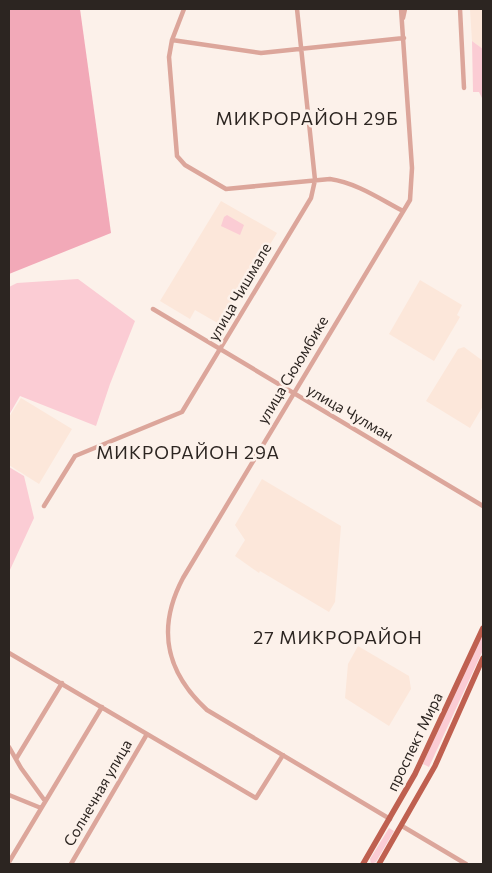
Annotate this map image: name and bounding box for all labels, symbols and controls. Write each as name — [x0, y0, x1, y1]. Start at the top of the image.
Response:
district label: МИКРОРАЙОН 29Б — [216, 107, 399, 129]
street label: улица Чишмале — [204, 239, 274, 344]
street label: улица Сююмбике — [253, 312, 331, 427]
street label: улица Чулман — [304, 380, 397, 444]
district label: МИКРОРАЙОН 29А — [96, 441, 280, 463]
district label: 27 МИКРОРАЙОН — [253, 626, 423, 648]
street label: проспект Мира — [382, 689, 446, 794]
street label: Солнечная улица — [59, 736, 135, 849]

